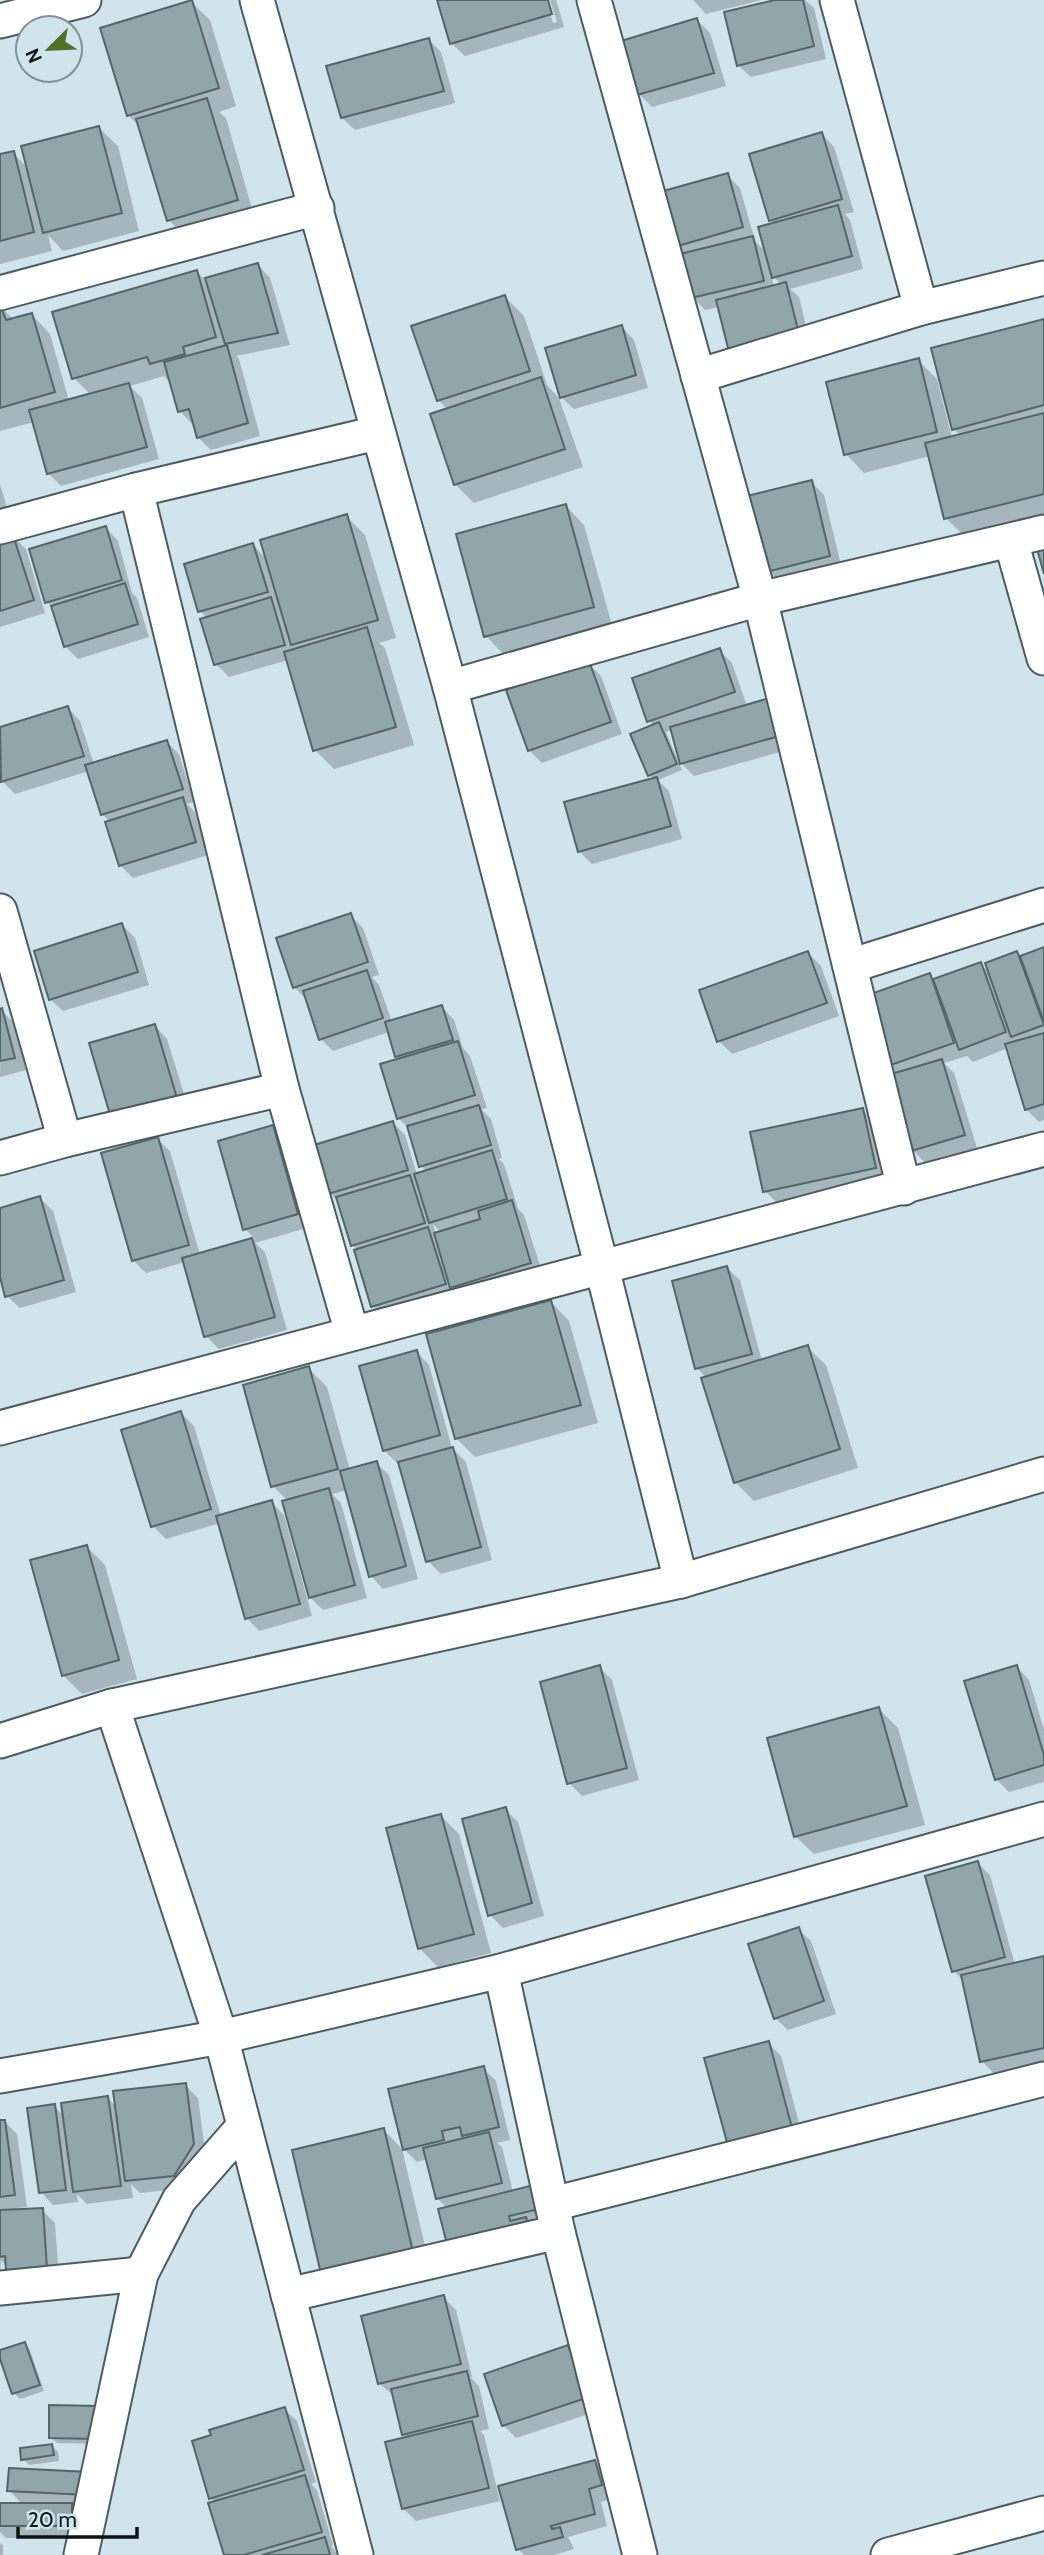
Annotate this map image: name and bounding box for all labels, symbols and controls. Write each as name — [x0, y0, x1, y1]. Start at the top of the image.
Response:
north arrow — [14, 14, 84, 84]
text: N — [21, 45, 47, 67]
scale bar — [18, 2496, 136, 2540]
text: 20 m — [28, 2507, 77, 2532]

